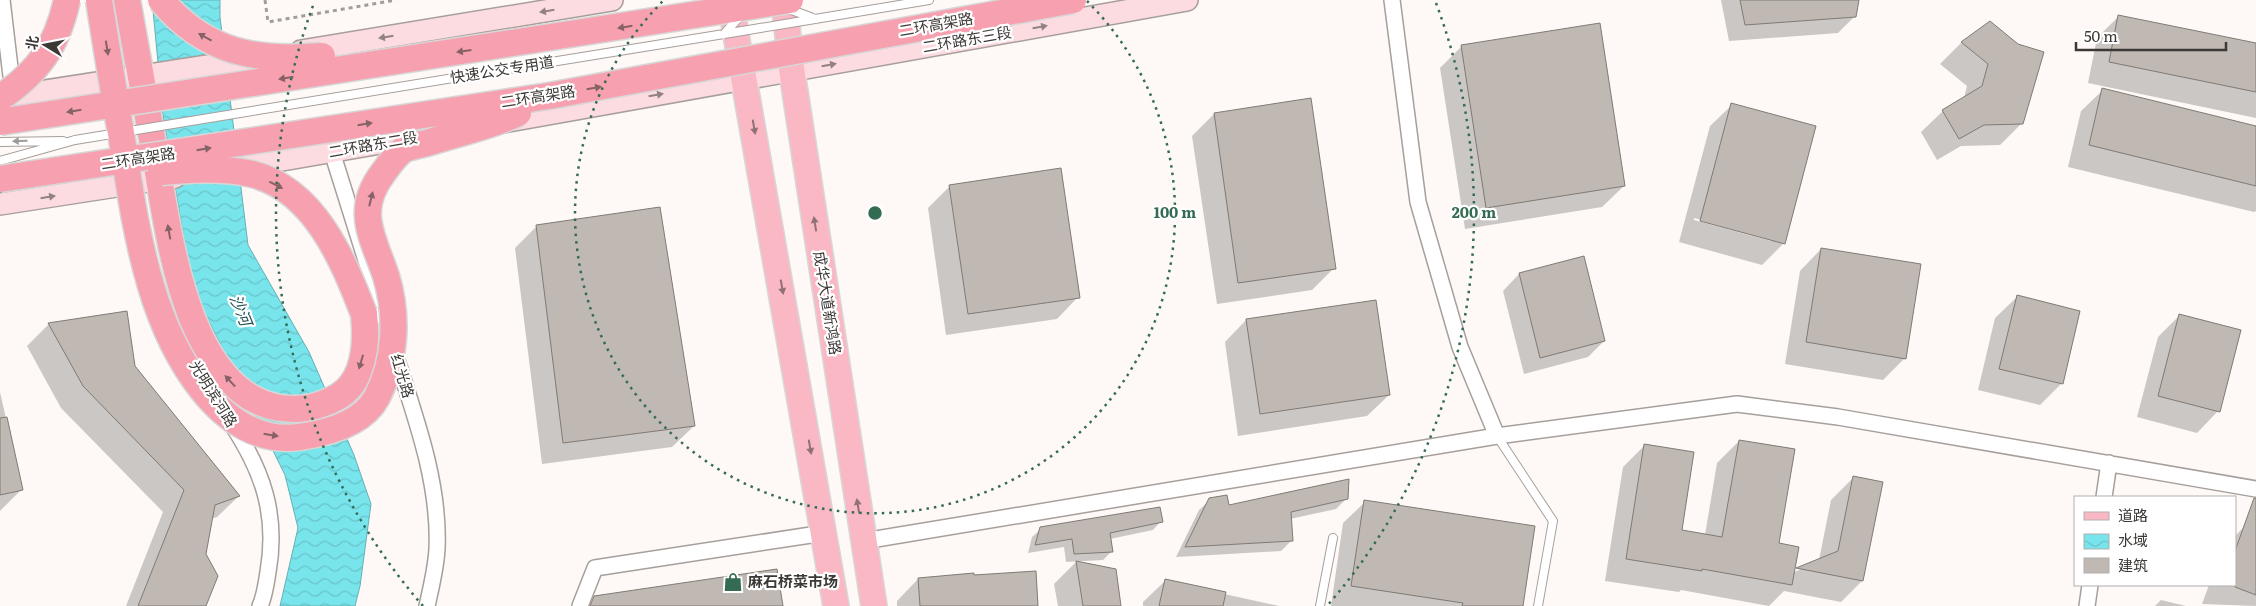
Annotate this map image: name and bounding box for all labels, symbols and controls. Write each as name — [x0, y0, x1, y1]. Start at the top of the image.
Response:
street label: 二环高架路 — [897, 6, 975, 41]
one-way arrow — [538, 7, 554, 15]
street label: 二环路东三段 — [920, 19, 1013, 58]
north arrow — [20, 20, 70, 70]
scale bar — [2076, 20, 2226, 52]
one-way arrow — [1033, 22, 1049, 30]
one-way arrow — [616, 23, 632, 31]
text: 50 m — [2084, 24, 2118, 47]
one-way arrow — [198, 33, 213, 41]
text: 北 — [20, 34, 42, 51]
one-way arrow — [378, 34, 394, 42]
one-way arrow — [103, 40, 111, 56]
one-way arrow — [456, 47, 472, 55]
street label: 快速公交专用道 — [448, 49, 555, 88]
one-way arrow — [821, 61, 837, 69]
one-way arrow — [278, 74, 294, 82]
street label: 二环高架路 — [499, 78, 577, 113]
one-way arrow — [587, 83, 603, 91]
one-way arrow — [648, 90, 664, 98]
one-way arrow — [65, 107, 81, 115]
one-way arrow — [751, 119, 759, 135]
one-way arrow — [357, 120, 373, 128]
street label: 二环路东二段 — [326, 124, 419, 163]
one-way arrow — [12, 138, 28, 146]
street label: 二环高架路 — [99, 140, 177, 175]
one-way arrow — [196, 145, 212, 153]
one-way arrow — [269, 181, 283, 189]
one-way arrow — [41, 192, 57, 200]
one-way arrow — [367, 192, 375, 207]
text: 100 m — [1154, 200, 1196, 223]
text: 200 m — [1452, 200, 1496, 223]
centre of rings — [866, 204, 884, 222]
one-way arrow — [811, 216, 819, 232]
one-way arrow — [164, 224, 172, 240]
street label: 成华大道新鸿路 — [809, 249, 848, 356]
one-way arrow — [778, 279, 786, 295]
water label: 沙河 — [225, 290, 260, 332]
street label: 红光路 — [386, 351, 421, 400]
street label: 光明滨河路 — [185, 355, 244, 431]
one-way arrow — [357, 355, 365, 370]
one-way arrow — [224, 375, 236, 387]
one-way arrow — [263, 431, 279, 439]
one-way arrow — [806, 439, 814, 455]
legend — [2074, 496, 2236, 586]
one-way arrow — [854, 498, 862, 514]
text: 道路 — [2118, 503, 2148, 526]
text: 水域 — [2118, 528, 2148, 551]
text: 建筑 — [2118, 553, 2148, 576]
place label: 麻石桥菜市场 — [748, 569, 838, 592]
shop icon: 麻石桥菜市场 — [722, 571, 744, 593]

